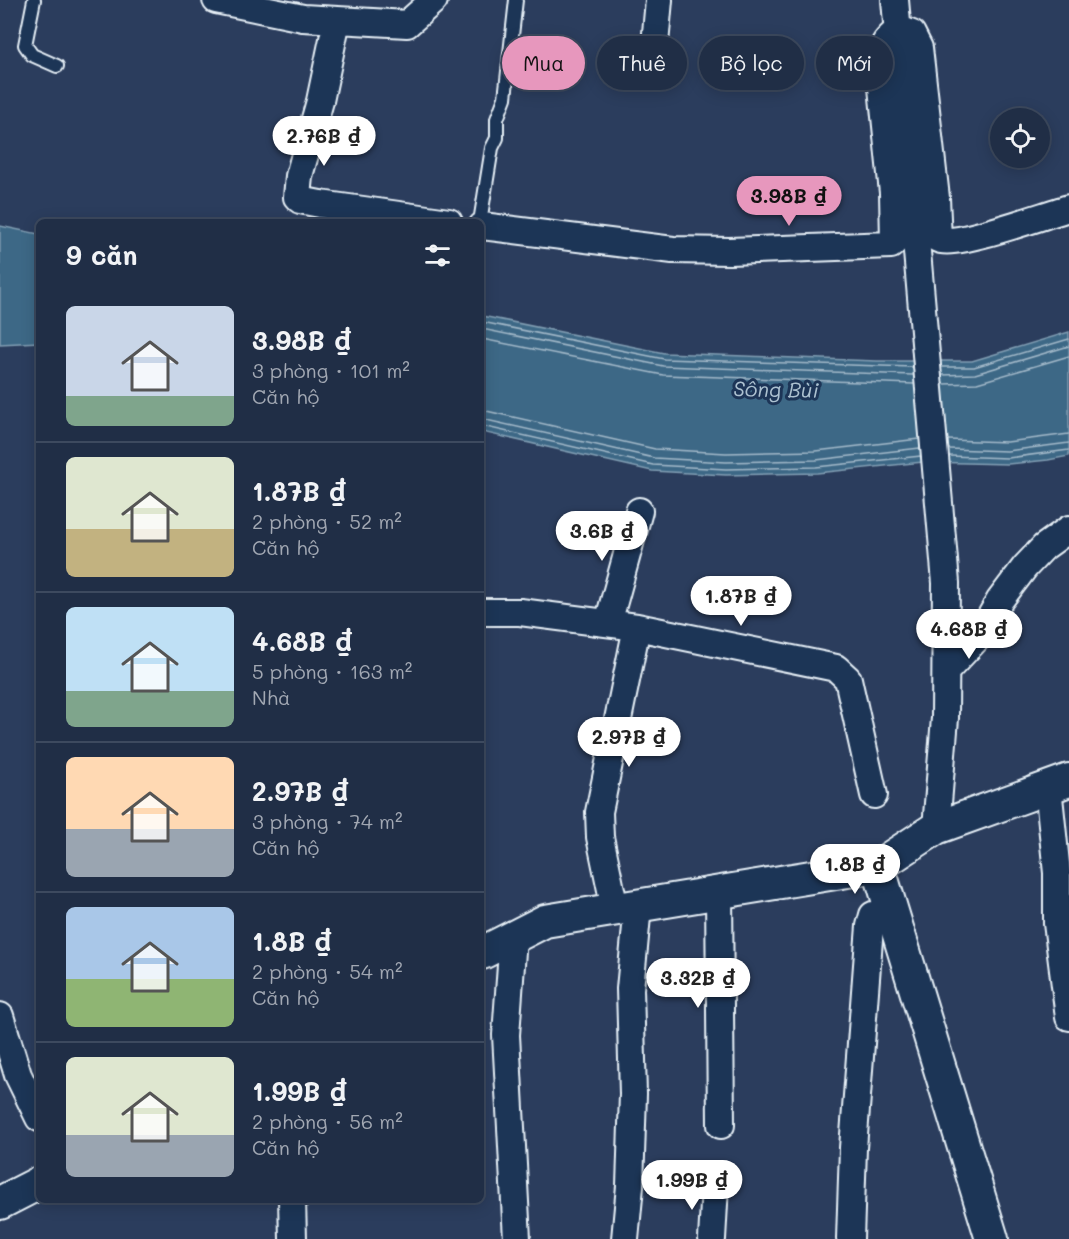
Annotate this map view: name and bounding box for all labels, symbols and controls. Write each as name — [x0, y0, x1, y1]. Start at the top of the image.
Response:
chip: Mua — [502, 36, 585, 90]
chip: Thuê — [597, 36, 687, 90]
chip: Bộ lọc — [699, 36, 804, 90]
chip: Mới — [816, 36, 893, 90]
map controls — [990, 108, 1050, 168]
button: locate — [990, 108, 1050, 168]
pin: 2.76B ₫ — [269, 116, 379, 167]
text: 2.76B ₫ — [287, 122, 361, 148]
pin: 3.98B ₫ — [734, 176, 844, 227]
text: 3.98B ₫ — [751, 182, 827, 208]
text: 9 căn — [66, 238, 137, 272]
icon: filters — [421, 239, 454, 272]
text: 3.98B ₫ — [252, 323, 352, 357]
icon: home — [114, 330, 186, 402]
text: 3 phòng · 101 m² — [252, 357, 410, 383]
water label: Sông Bùi — [733, 374, 820, 403]
text: Căn hộ — [252, 383, 319, 409]
text: 1.87B ₫ — [252, 474, 347, 508]
icon: home — [114, 481, 186, 553]
text: 2 phòng · 52 m² — [252, 508, 402, 534]
pin: 3.6B ₫ — [553, 511, 651, 562]
text: 3.6B ₫ — [570, 517, 634, 543]
text: Căn hộ — [252, 534, 319, 560]
pin: 1.87B ₫ — [686, 576, 796, 627]
text: 1.87B ₫ — [705, 582, 777, 608]
pin: 4.68B ₫ — [914, 609, 1024, 660]
text: 4.68B ₫ — [930, 615, 1008, 641]
text: 4.68B ₫ — [252, 624, 353, 658]
icon: home — [114, 631, 186, 703]
text: 5 phòng · 163 m² — [252, 658, 412, 684]
text: Nhà — [252, 684, 291, 710]
pin: 2.97B ₫ — [574, 717, 684, 768]
text: 2.97B ₫ — [592, 723, 666, 749]
text: 2.97B ₫ — [252, 774, 349, 808]
icon: home — [114, 781, 186, 853]
text: 3 phòng · 74 m² — [252, 808, 403, 834]
text: Căn hộ — [252, 834, 319, 860]
pin: 1.8B ₫ — [806, 844, 904, 895]
text: 1.8B ₫ — [824, 850, 886, 876]
text: 1.8B ₫ — [252, 924, 332, 958]
icon: home — [114, 931, 186, 1003]
text: 2 phòng · 54 m² — [252, 958, 403, 984]
pin: 3.32B ₫ — [643, 958, 753, 1009]
text: 3.32B ₫ — [660, 964, 736, 990]
text: Căn hộ — [252, 984, 319, 1010]
text: 1.99B ₫ — [252, 1074, 347, 1108]
icon: home — [114, 1081, 186, 1153]
text: 2 phòng · 56 m² — [252, 1108, 403, 1134]
text: Căn hộ — [252, 1134, 319, 1160]
pin: 1.99B ₫ — [637, 1160, 747, 1211]
text: 1.99B ₫ — [655, 1166, 729, 1192]

